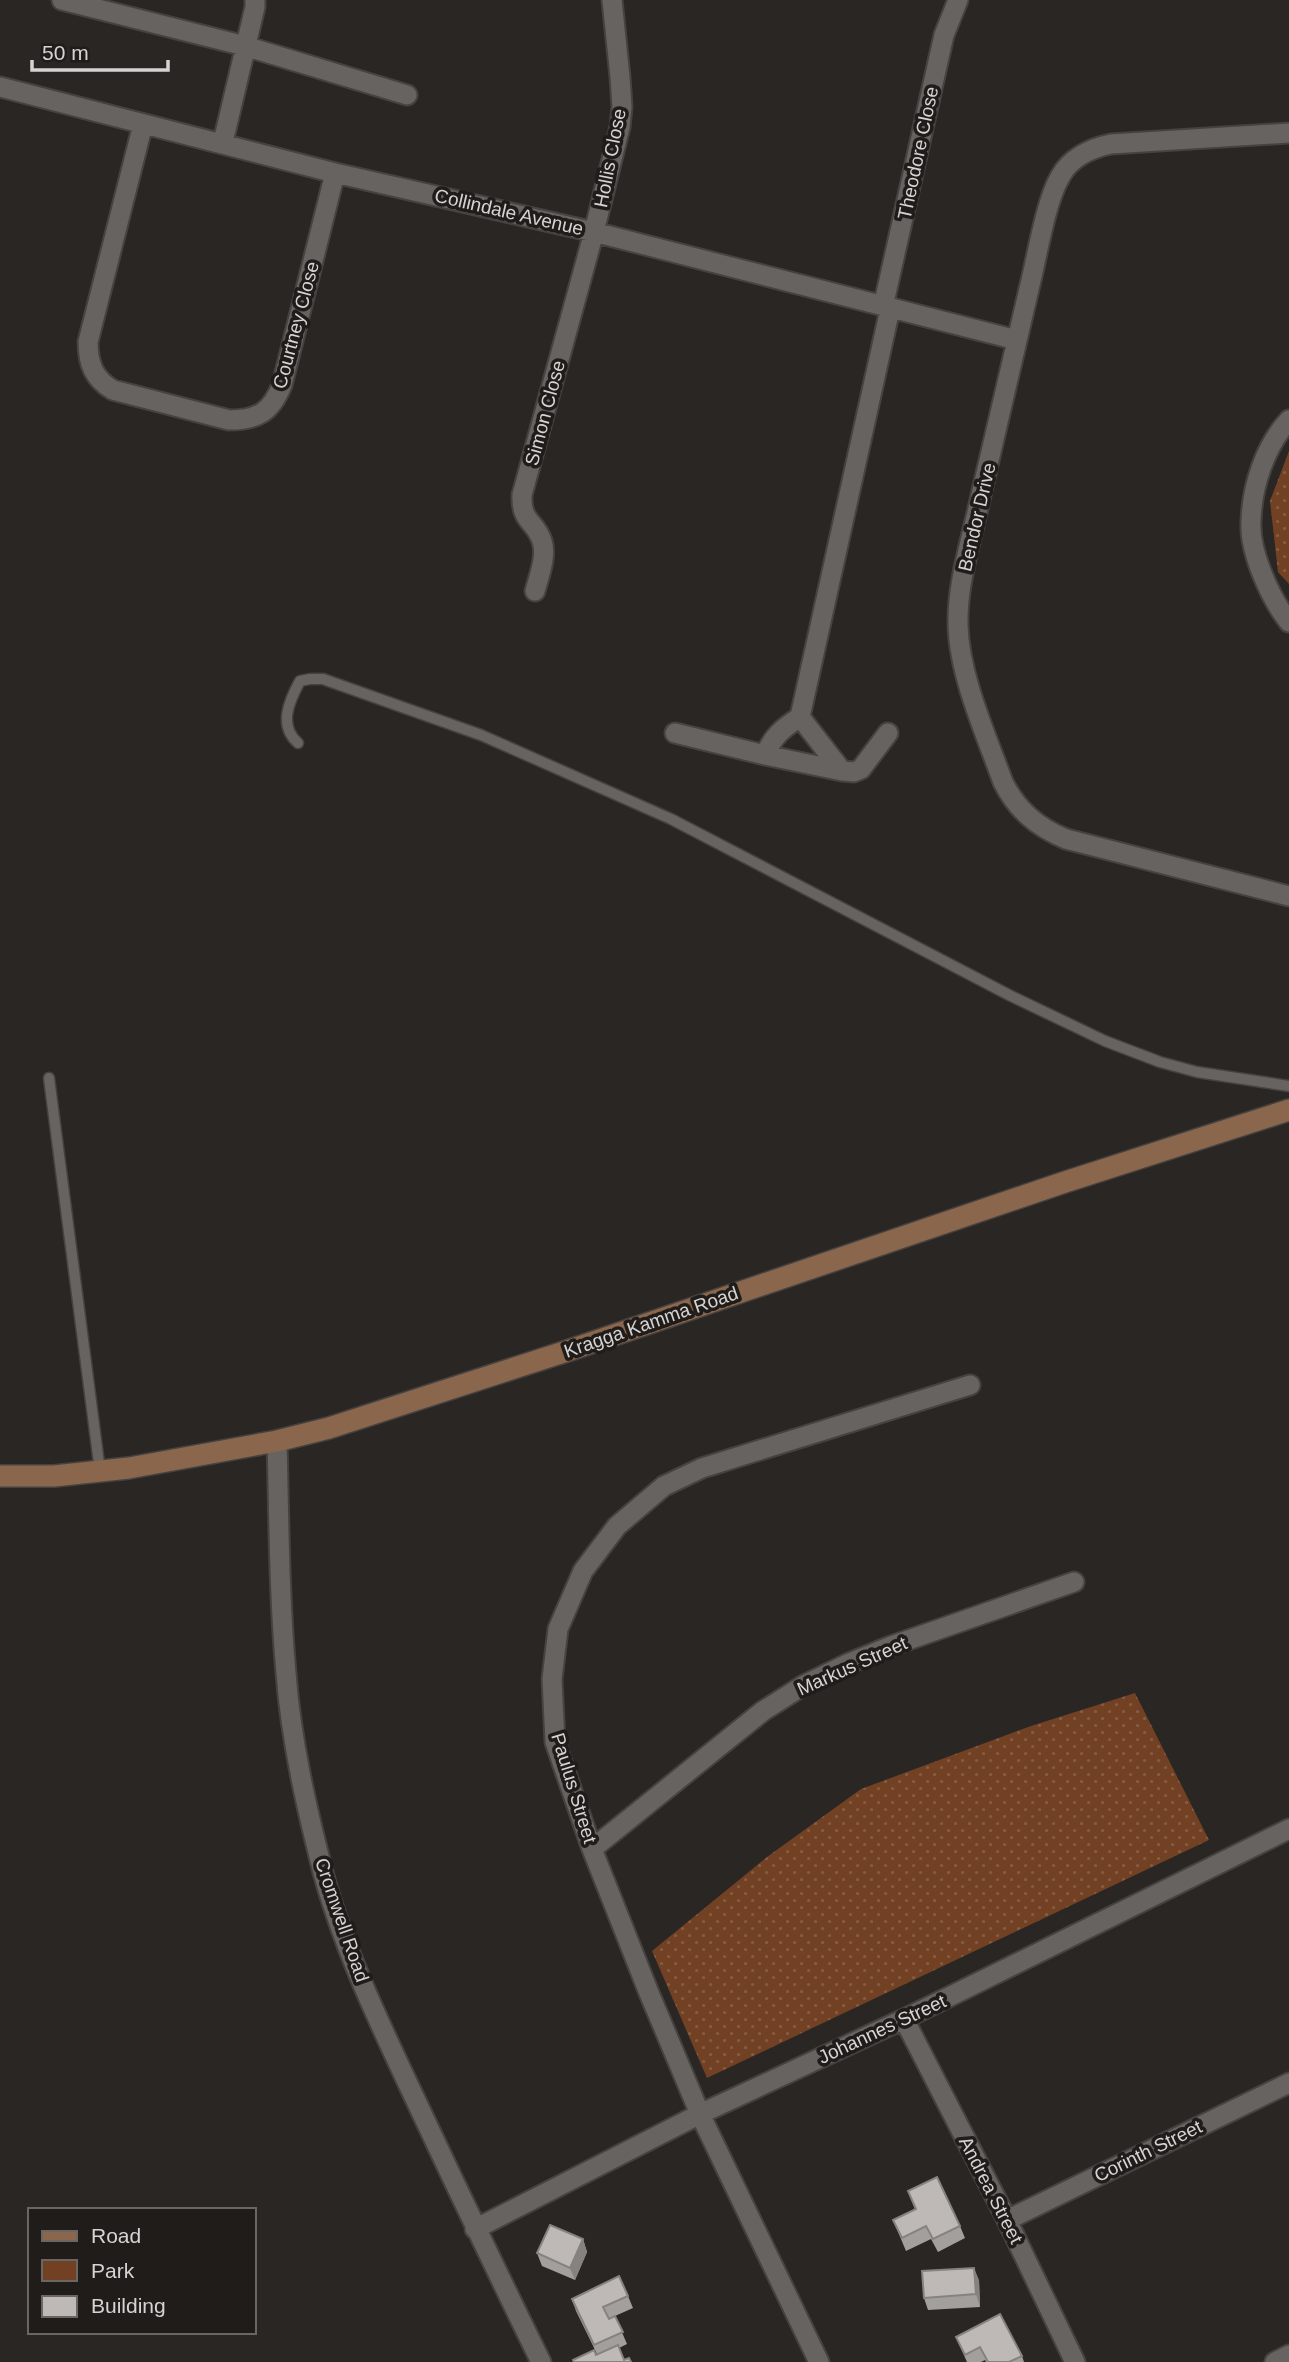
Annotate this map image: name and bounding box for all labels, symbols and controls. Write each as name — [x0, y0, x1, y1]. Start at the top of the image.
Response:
scale bar — [32, 28, 168, 72]
text: 50 m — [42, 41, 89, 64]
street label: Theodore Close — [894, 85, 942, 221]
street label: Hollis Close — [590, 107, 630, 209]
street label: Collindale Avenue — [433, 185, 585, 239]
street label: Courtney Close — [269, 259, 323, 391]
street label: Simon Close — [521, 358, 569, 468]
street label: Bendor Drive — [954, 461, 1000, 573]
street label: Kragga Kamma Road — [561, 1282, 741, 1362]
street label: Markus Street — [794, 1632, 911, 1700]
street label: Paulus Street — [547, 1730, 601, 1846]
street label: Cromwell Road — [311, 1855, 373, 1985]
street label: Johannes Street — [815, 1990, 950, 2068]
street label: Corinth Street — [1091, 2116, 1206, 2186]
street label: Andrea Street — [955, 2133, 1027, 2248]
legend — [28, 2208, 256, 2334]
text: Road — [91, 2224, 141, 2247]
text: Park — [91, 2259, 135, 2282]
text: Building — [91, 2294, 166, 2317]

